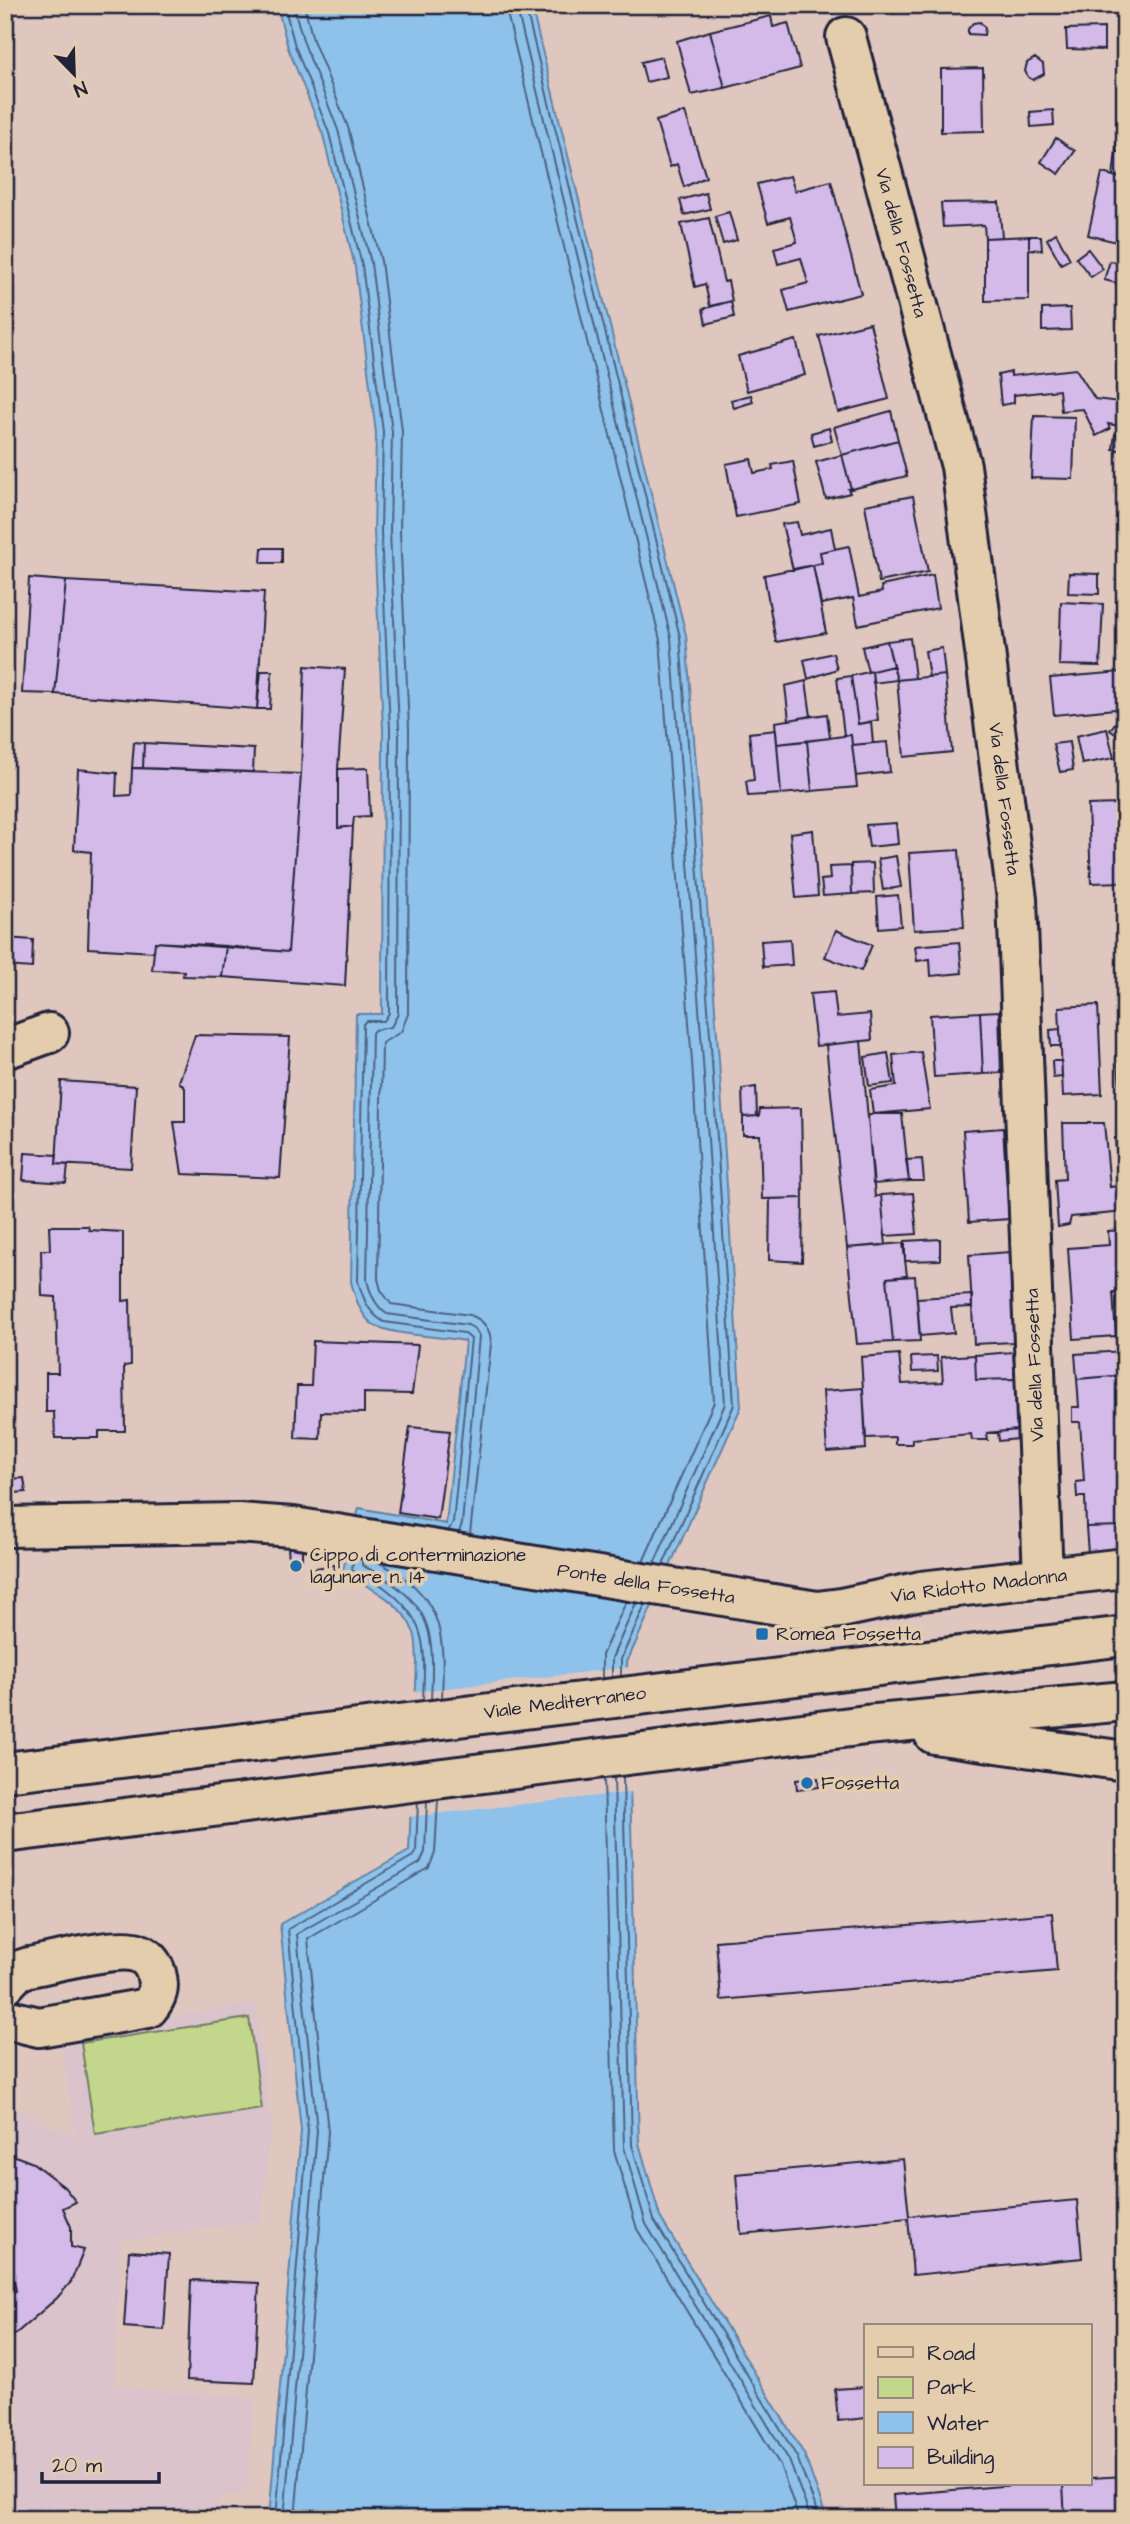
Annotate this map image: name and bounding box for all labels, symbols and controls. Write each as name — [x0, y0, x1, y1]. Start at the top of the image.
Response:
north arrow — [38, 38, 108, 108]
text: N — [69, 74, 91, 103]
street label: Via della Fossetta — [868, 165, 934, 321]
street label: Via della Fossetta — [981, 721, 1027, 877]
street label: Via della Fossetta — [1019, 1287, 1051, 1442]
place label: Cippo di conterminazione lagunare n. 14 — [310, 1542, 526, 1592]
street label: Ponte della Fossetta — [555, 1557, 737, 1611]
marker: Cippo di conterminazione lagunare n. 14 — [288, 1558, 304, 1574]
street label: Via Ridotto Madonna — [889, 1562, 1069, 1610]
place label: Romea Fossetta — [776, 1621, 921, 1648]
marker: Romea Fossetta — [754, 1626, 770, 1642]
street label: Viale Mediterraneo — [482, 1680, 648, 1726]
place label: Fossetta — [821, 1770, 900, 1797]
marker: Fossetta — [799, 1775, 815, 1791]
legend — [864, 2324, 1092, 2486]
text: Road — [927, 2339, 975, 2368]
text: Park — [927, 2373, 976, 2402]
text: Water — [927, 2409, 989, 2438]
scale bar — [42, 2440, 159, 2484]
text: Building — [927, 2443, 995, 2474]
text: 20 m — [52, 2451, 103, 2480]

